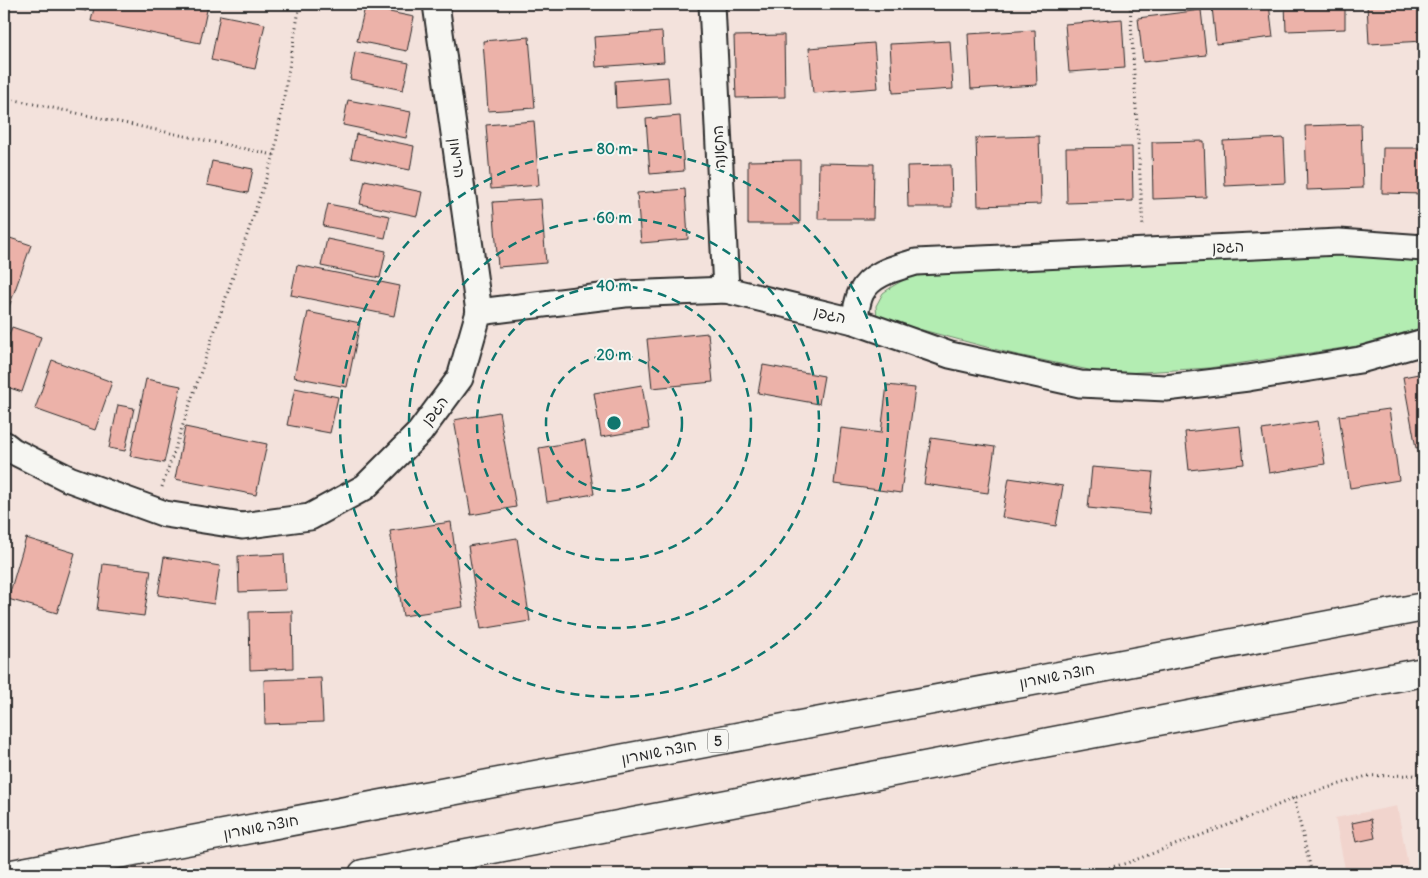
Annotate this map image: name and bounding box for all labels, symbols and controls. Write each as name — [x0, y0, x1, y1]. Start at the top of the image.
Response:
street label: התאנה — [708, 125, 729, 169]
street label: הרימון — [444, 137, 470, 179]
text: 80 m — [596, 139, 632, 158]
text: 60 m — [596, 208, 632, 227]
street label: הגפן — [1212, 236, 1244, 257]
text: 40 m — [596, 276, 632, 295]
street label: הגפן — [812, 302, 848, 327]
text: 20 m — [597, 345, 631, 364]
street label: הגפן — [417, 392, 452, 429]
centre of rings — [605, 414, 623, 432]
street label: חוצה שומרון — [1018, 659, 1096, 693]
road number: 5 — [708, 729, 728, 752]
street label: חוצה שומרון — [620, 735, 698, 769]
street label: חוצה שומרון — [222, 810, 300, 844]

